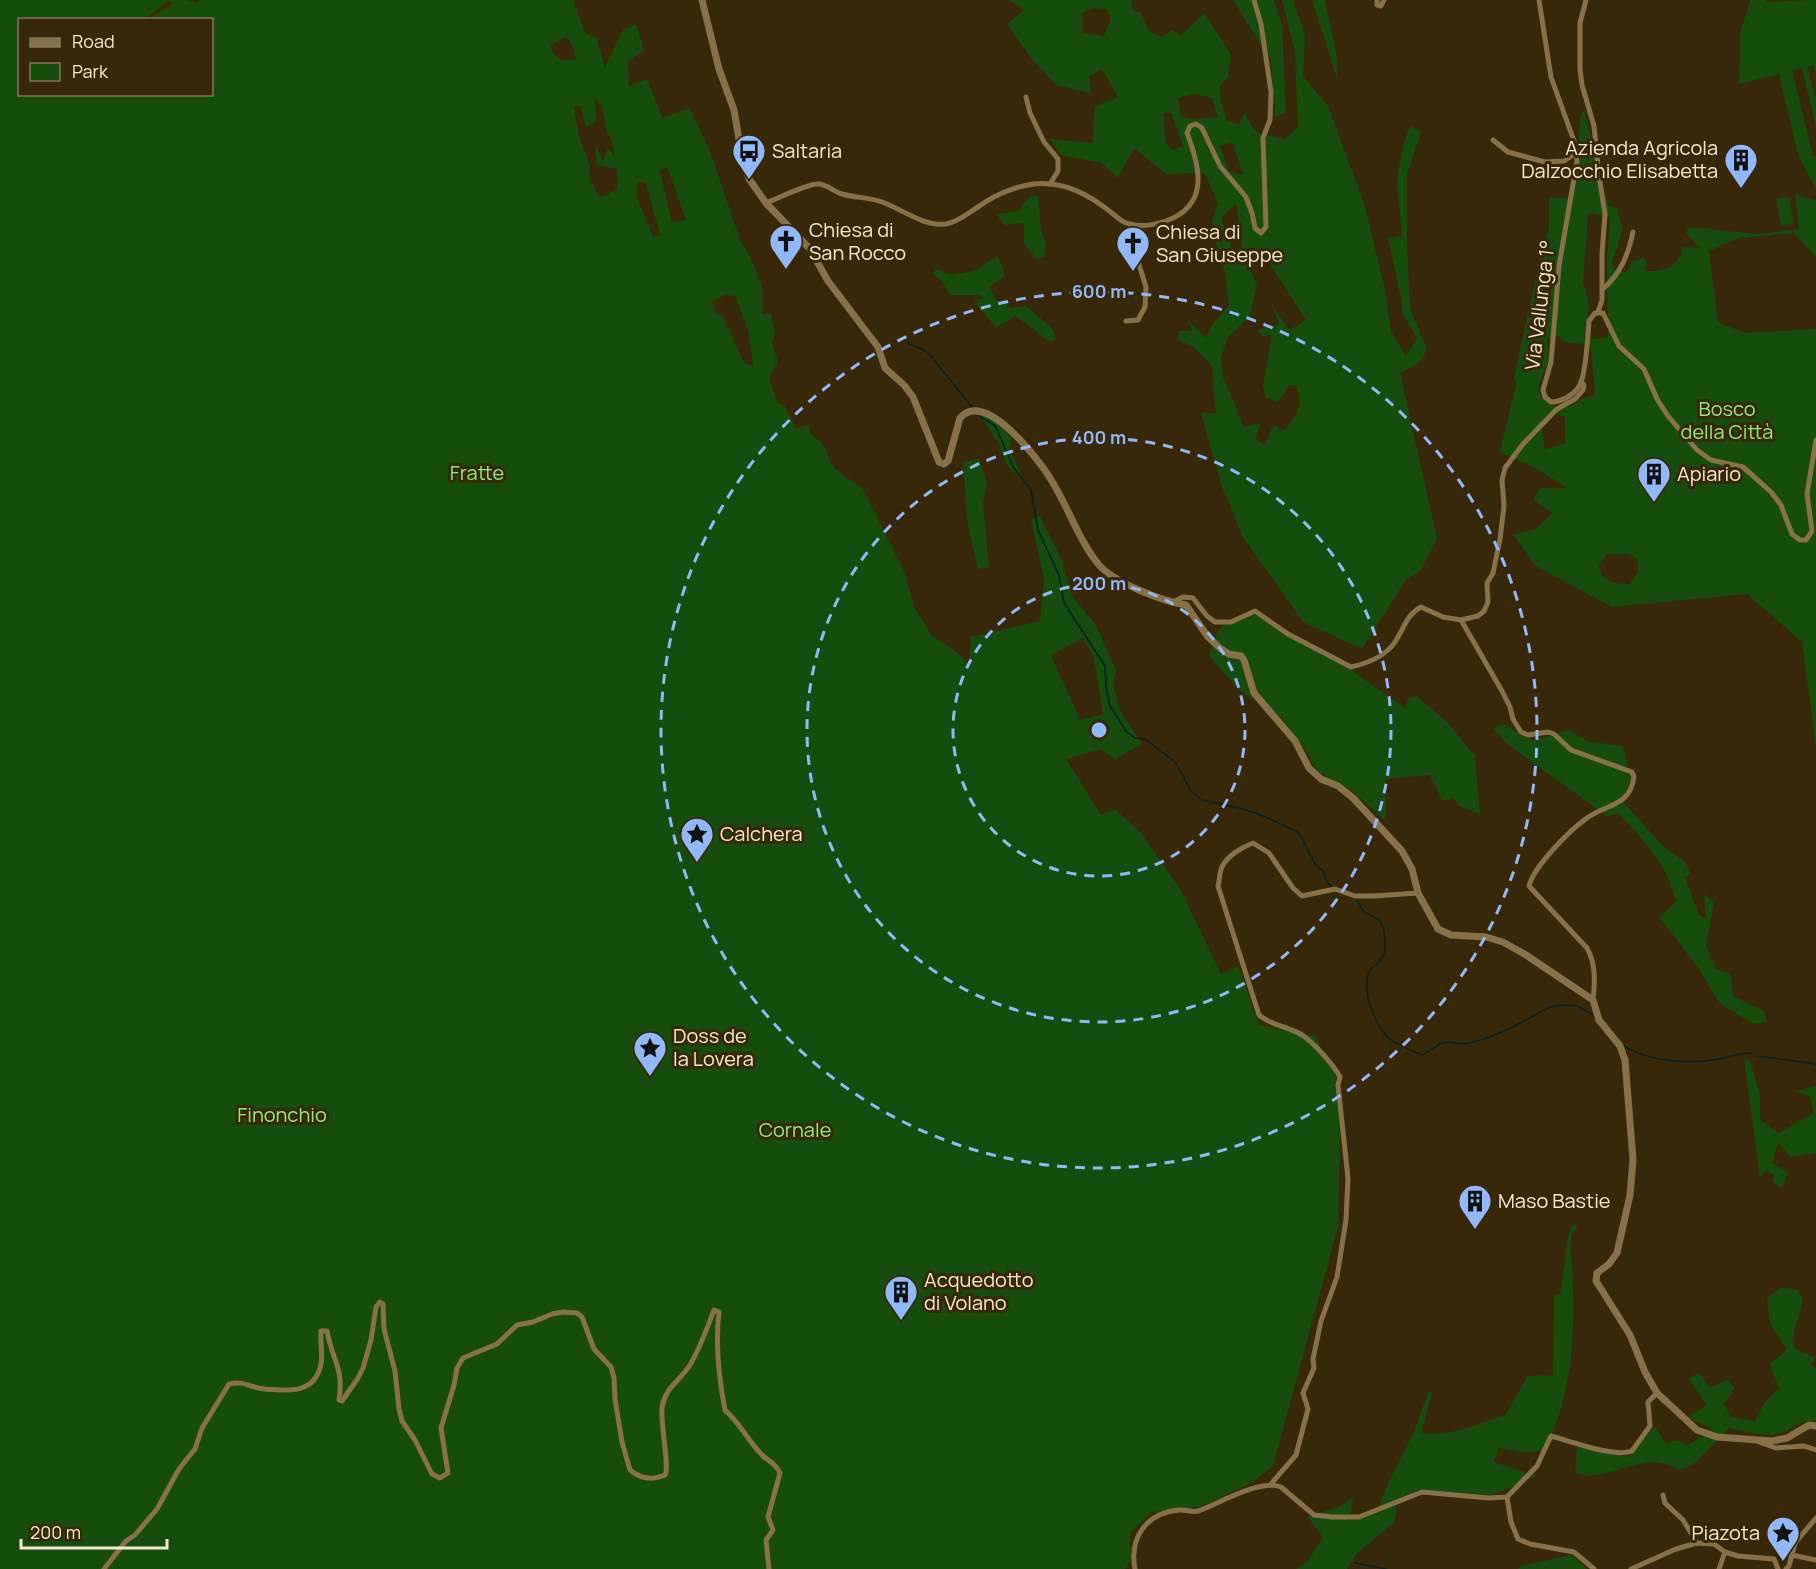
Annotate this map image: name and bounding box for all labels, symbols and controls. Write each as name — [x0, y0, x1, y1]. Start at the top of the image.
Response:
legend — [18, 18, 213, 96]
text: Road — [72, 29, 115, 53]
text: Park — [72, 59, 109, 83]
bus stop icon: Saltaria — [731, 133, 767, 180]
place label: Azienda Agricola Dalzocchio Elisabetta — [1521, 134, 1718, 184]
place label: Saltaria — [772, 137, 842, 164]
building icon: Azienda Agricola Dalzocchio Elisabetta — [1723, 142, 1759, 189]
place label: Chiesa di San Rocco — [809, 216, 906, 266]
place label: Chiesa di San Giuseppe — [1156, 218, 1283, 268]
church icon: Chiesa di San Rocco — [768, 223, 804, 270]
church icon: Chiesa di San Giuseppe — [1115, 225, 1151, 272]
street label: Via Vallunga 1° — [1518, 238, 1561, 371]
text: 600 m — [1072, 279, 1126, 303]
park label: Bosco della Città — [1681, 395, 1773, 445]
text: 400 m — [1072, 425, 1126, 449]
building icon: Apiario — [1636, 456, 1672, 503]
park label: Fratte — [450, 459, 504, 486]
place label: Apiario — [1677, 460, 1741, 487]
text: 200 m — [1072, 571, 1126, 595]
centre of rings — [1089, 720, 1109, 740]
place icon: Calchera — [679, 816, 715, 863]
place label: Calchera — [720, 820, 803, 847]
place label: Doss de la Lovera — [673, 1022, 754, 1072]
place icon: Doss de la Lovera — [632, 1030, 668, 1077]
park label: Finonchio — [237, 1101, 327, 1128]
park label: Cornale — [759, 1116, 831, 1143]
building icon: Maso Bastie — [1457, 1183, 1493, 1230]
place label: Maso Bastie — [1498, 1187, 1611, 1214]
place label: Acquedotto di Volano — [924, 1266, 1034, 1316]
building icon: Acquedotto di Volano — [883, 1274, 919, 1321]
scale bar — [21, 1512, 166, 1550]
place icon: Piazota — [1765, 1515, 1801, 1562]
place label: Piazota — [1691, 1519, 1760, 1546]
text: 200 m — [30, 1520, 81, 1544]

